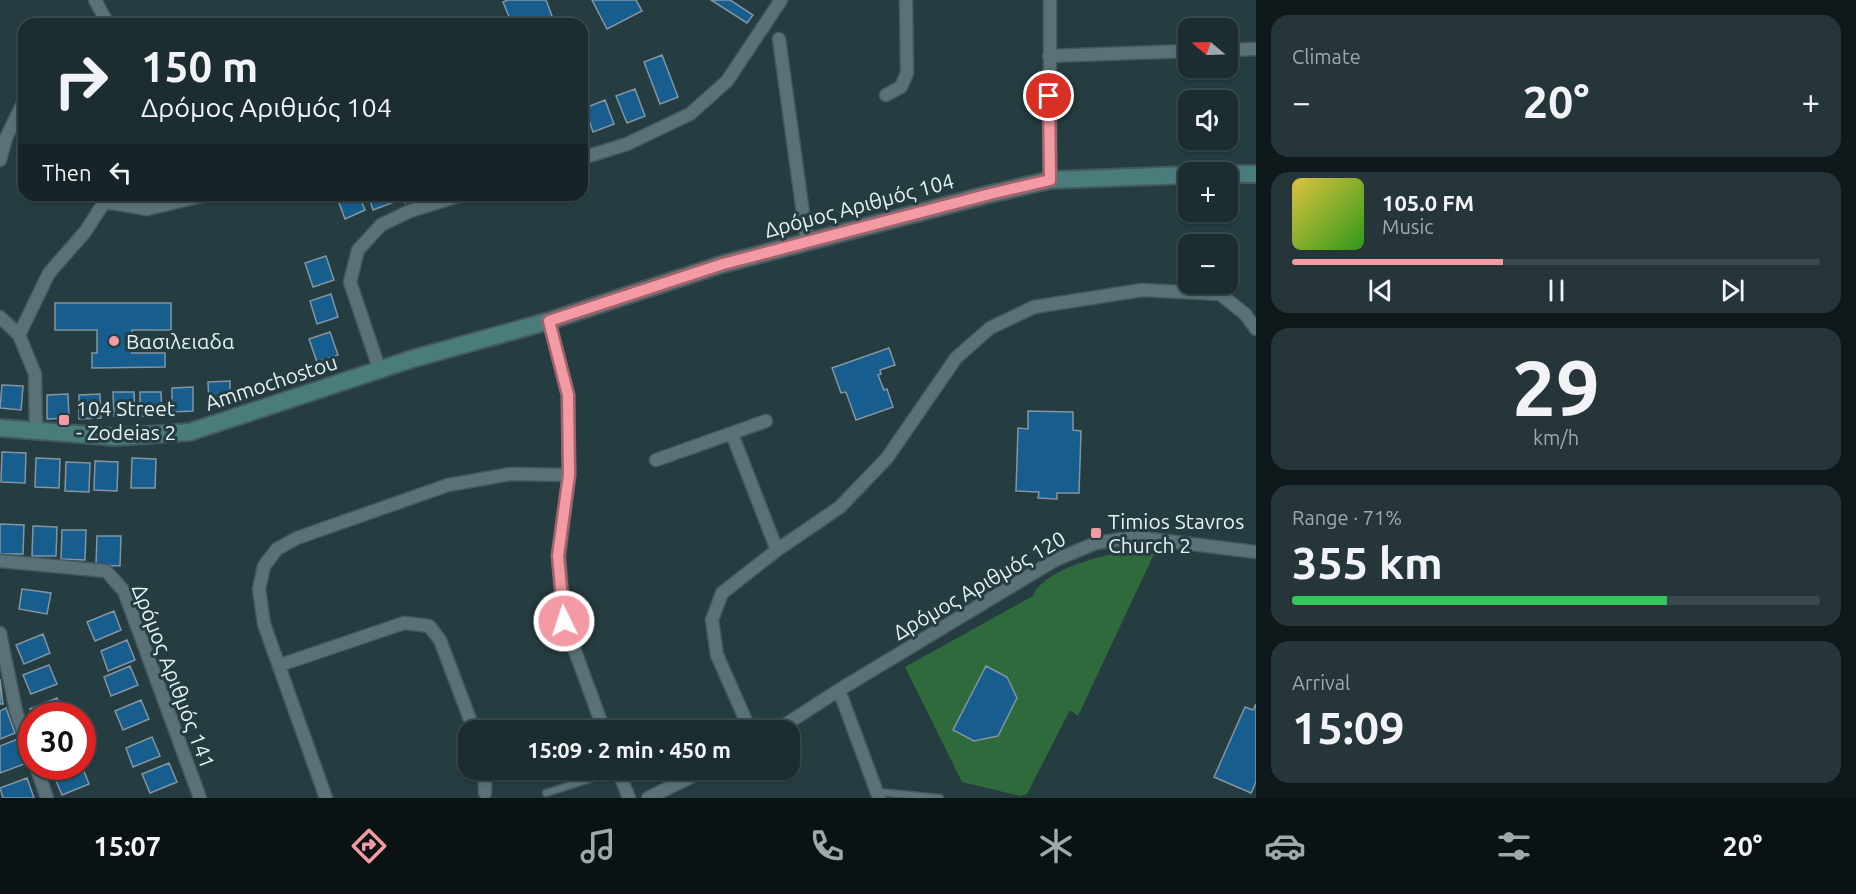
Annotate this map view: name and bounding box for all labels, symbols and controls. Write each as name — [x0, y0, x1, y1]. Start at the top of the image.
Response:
north arrow — [1178, 18, 1238, 78]
map controls — [1178, 18, 1238, 294]
icon: right — [42, 42, 120, 120]
text: 150 m — [141, 43, 258, 90]
text: Climate — [1292, 45, 1361, 68]
pin — [1023, 70, 1074, 121]
text: 20° — [1523, 76, 1589, 127]
icon: arrive — [1032, 79, 1065, 112]
text: − — [1292, 83, 1311, 120]
text: + — [1801, 83, 1820, 120]
button: sound — [1178, 90, 1238, 150]
text: Δρόμος Αριθμός 104 — [141, 92, 392, 122]
icon: left — [104, 156, 137, 189]
text: Then — [42, 160, 92, 185]
button: + — [1178, 162, 1238, 222]
street label: Δρόμος Αριθμός 104 — [762, 168, 956, 242]
text: 105.0 FM — [1382, 190, 1474, 215]
text: Music — [1382, 215, 1434, 238]
button: − — [1178, 234, 1238, 294]
icon: previous — [1364, 274, 1397, 307]
icon: pause — [1540, 274, 1573, 307]
icon: next — [1716, 274, 1749, 307]
place label: Βασιλειαδα — [126, 329, 235, 353]
marker: Βασιλειαδα — [107, 334, 121, 348]
text: 29 — [1512, 343, 1600, 431]
street label: Ammochostou — [202, 349, 340, 415]
place label: 104 Street - Zodeias 2 — [76, 396, 176, 444]
marker: 104 Street - Zodeias 2 — [57, 413, 71, 427]
text: km/h — [1533, 426, 1579, 449]
text: Range · 71% — [1292, 506, 1402, 529]
place label: Timios Stavros Church 2 — [1108, 509, 1244, 557]
street label: Δρόμος Αριθμός 120 — [888, 526, 1070, 644]
marker: Timios Stavros Church 2 — [1089, 526, 1103, 540]
text: 355 km — [1292, 537, 1443, 588]
street label: Δρόμος Αριθμός 141 — [128, 581, 220, 771]
position arrow — [532, 589, 596, 653]
text: Arrival — [1292, 671, 1350, 694]
speed limit sign: 30 — [18, 702, 96, 780]
text: 15:09 — [1292, 702, 1405, 753]
text: 15:09 · 2 min · 450 m — [527, 737, 731, 762]
icon: directions — [348, 825, 390, 867]
icon: music — [577, 825, 619, 867]
icon: phone — [806, 825, 848, 867]
icon: climate — [1035, 825, 1077, 867]
icon: car — [1264, 825, 1306, 867]
icon: filters — [1493, 825, 1535, 867]
text: 15:07 — [94, 831, 161, 861]
text: 20° — [1722, 831, 1762, 861]

